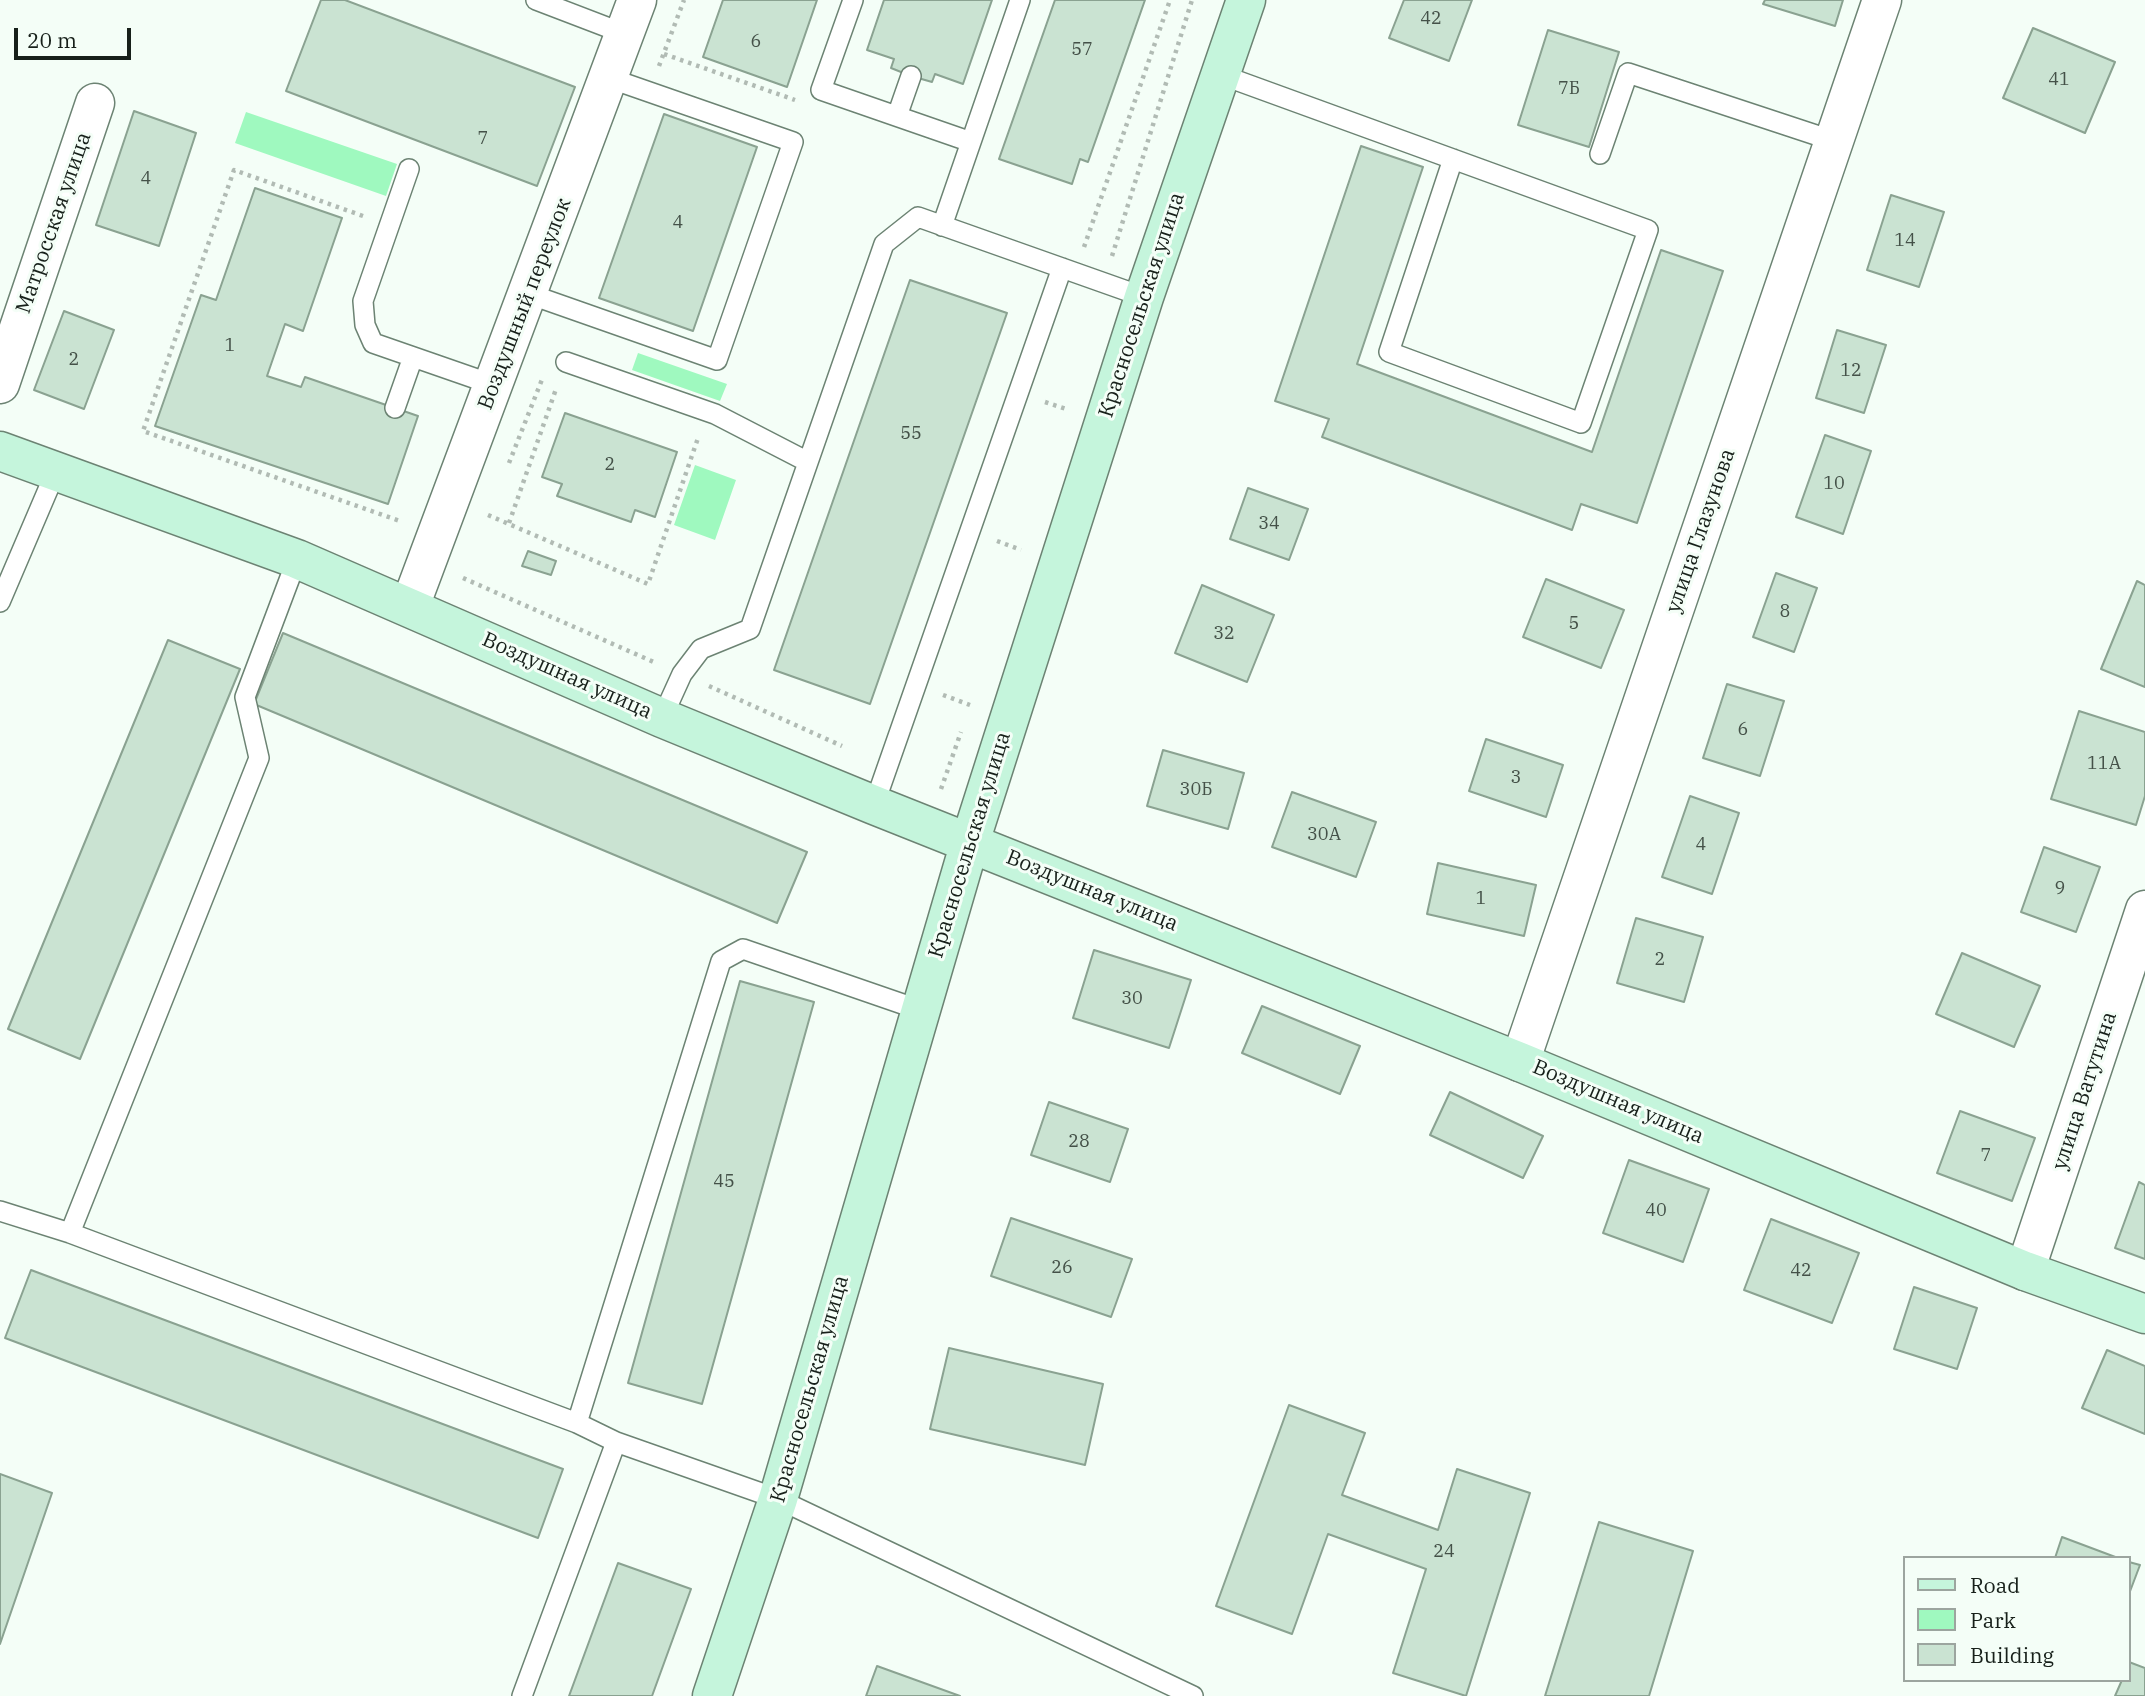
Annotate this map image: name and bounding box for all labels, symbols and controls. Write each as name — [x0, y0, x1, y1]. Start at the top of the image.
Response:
house number: 42 — [1420, 8, 1442, 30]
scale bar — [18, 14, 135, 58]
text: 20 m — [27, 26, 77, 54]
house number: 6 — [751, 31, 761, 53]
house number: 57 — [1071, 39, 1093, 61]
house number: 41 — [2048, 69, 2070, 91]
house number: 7Б — [1558, 78, 1580, 100]
house number: 7 — [478, 128, 488, 150]
street label: Матросская улица — [11, 129, 97, 317]
house number: 4 — [141, 168, 151, 190]
street label: Красносельская улица — [1094, 189, 1190, 421]
street label: Воздушный переулок — [473, 195, 577, 413]
house number: 4 — [673, 212, 683, 234]
house number: 14 — [1894, 230, 1916, 252]
house number: 1 — [225, 335, 235, 357]
house number: 2 — [69, 349, 79, 371]
house number: 12 — [1840, 360, 1862, 382]
house number: 55 — [900, 423, 922, 445]
street label: улица Глазунова — [1661, 446, 1741, 616]
house number: 2 — [605, 454, 615, 476]
house number: 10 — [1823, 473, 1845, 495]
house number: 34 — [1258, 513, 1280, 535]
house number: 8 — [1780, 601, 1790, 623]
house number: 5 — [1569, 613, 1579, 635]
house number: 32 — [1213, 623, 1235, 645]
street label: Воздушная улица — [478, 627, 656, 725]
house number: 6 — [1738, 719, 1748, 741]
street label: Красносельская улица — [924, 729, 1016, 961]
house number: 11А — [2087, 753, 2121, 775]
house number: 3 — [1511, 767, 1521, 789]
house number: 30Б — [1180, 779, 1212, 801]
house number: 30А — [1307, 824, 1341, 846]
house number: 4 — [1696, 834, 1706, 856]
street label: Воздушная улица — [1002, 845, 1182, 937]
house number: 9 — [2055, 878, 2065, 900]
house number: 1 — [1476, 888, 1486, 910]
house number: 2 — [1655, 949, 1665, 971]
house number: 30 — [1121, 988, 1143, 1010]
street label: улица Ватутина — [2048, 1009, 2122, 1173]
street label: Воздушная улица — [1529, 1055, 1707, 1149]
house number: 28 — [1068, 1131, 1090, 1153]
house number: 7 — [1981, 1145, 1991, 1167]
house number: 45 — [713, 1171, 735, 1193]
house number: 40 — [1645, 1200, 1667, 1222]
house number: 26 — [1051, 1257, 1073, 1279]
house number: 42 — [1790, 1260, 1812, 1282]
street label: Красносельская улица — [765, 1272, 855, 1506]
house number: 24 — [1433, 1541, 1455, 1563]
legend — [1904, 1556, 2131, 1682]
text: Road — [1970, 1571, 2020, 1599]
text: Park — [1970, 1606, 2016, 1634]
text: Building — [1970, 1641, 2054, 1669]

